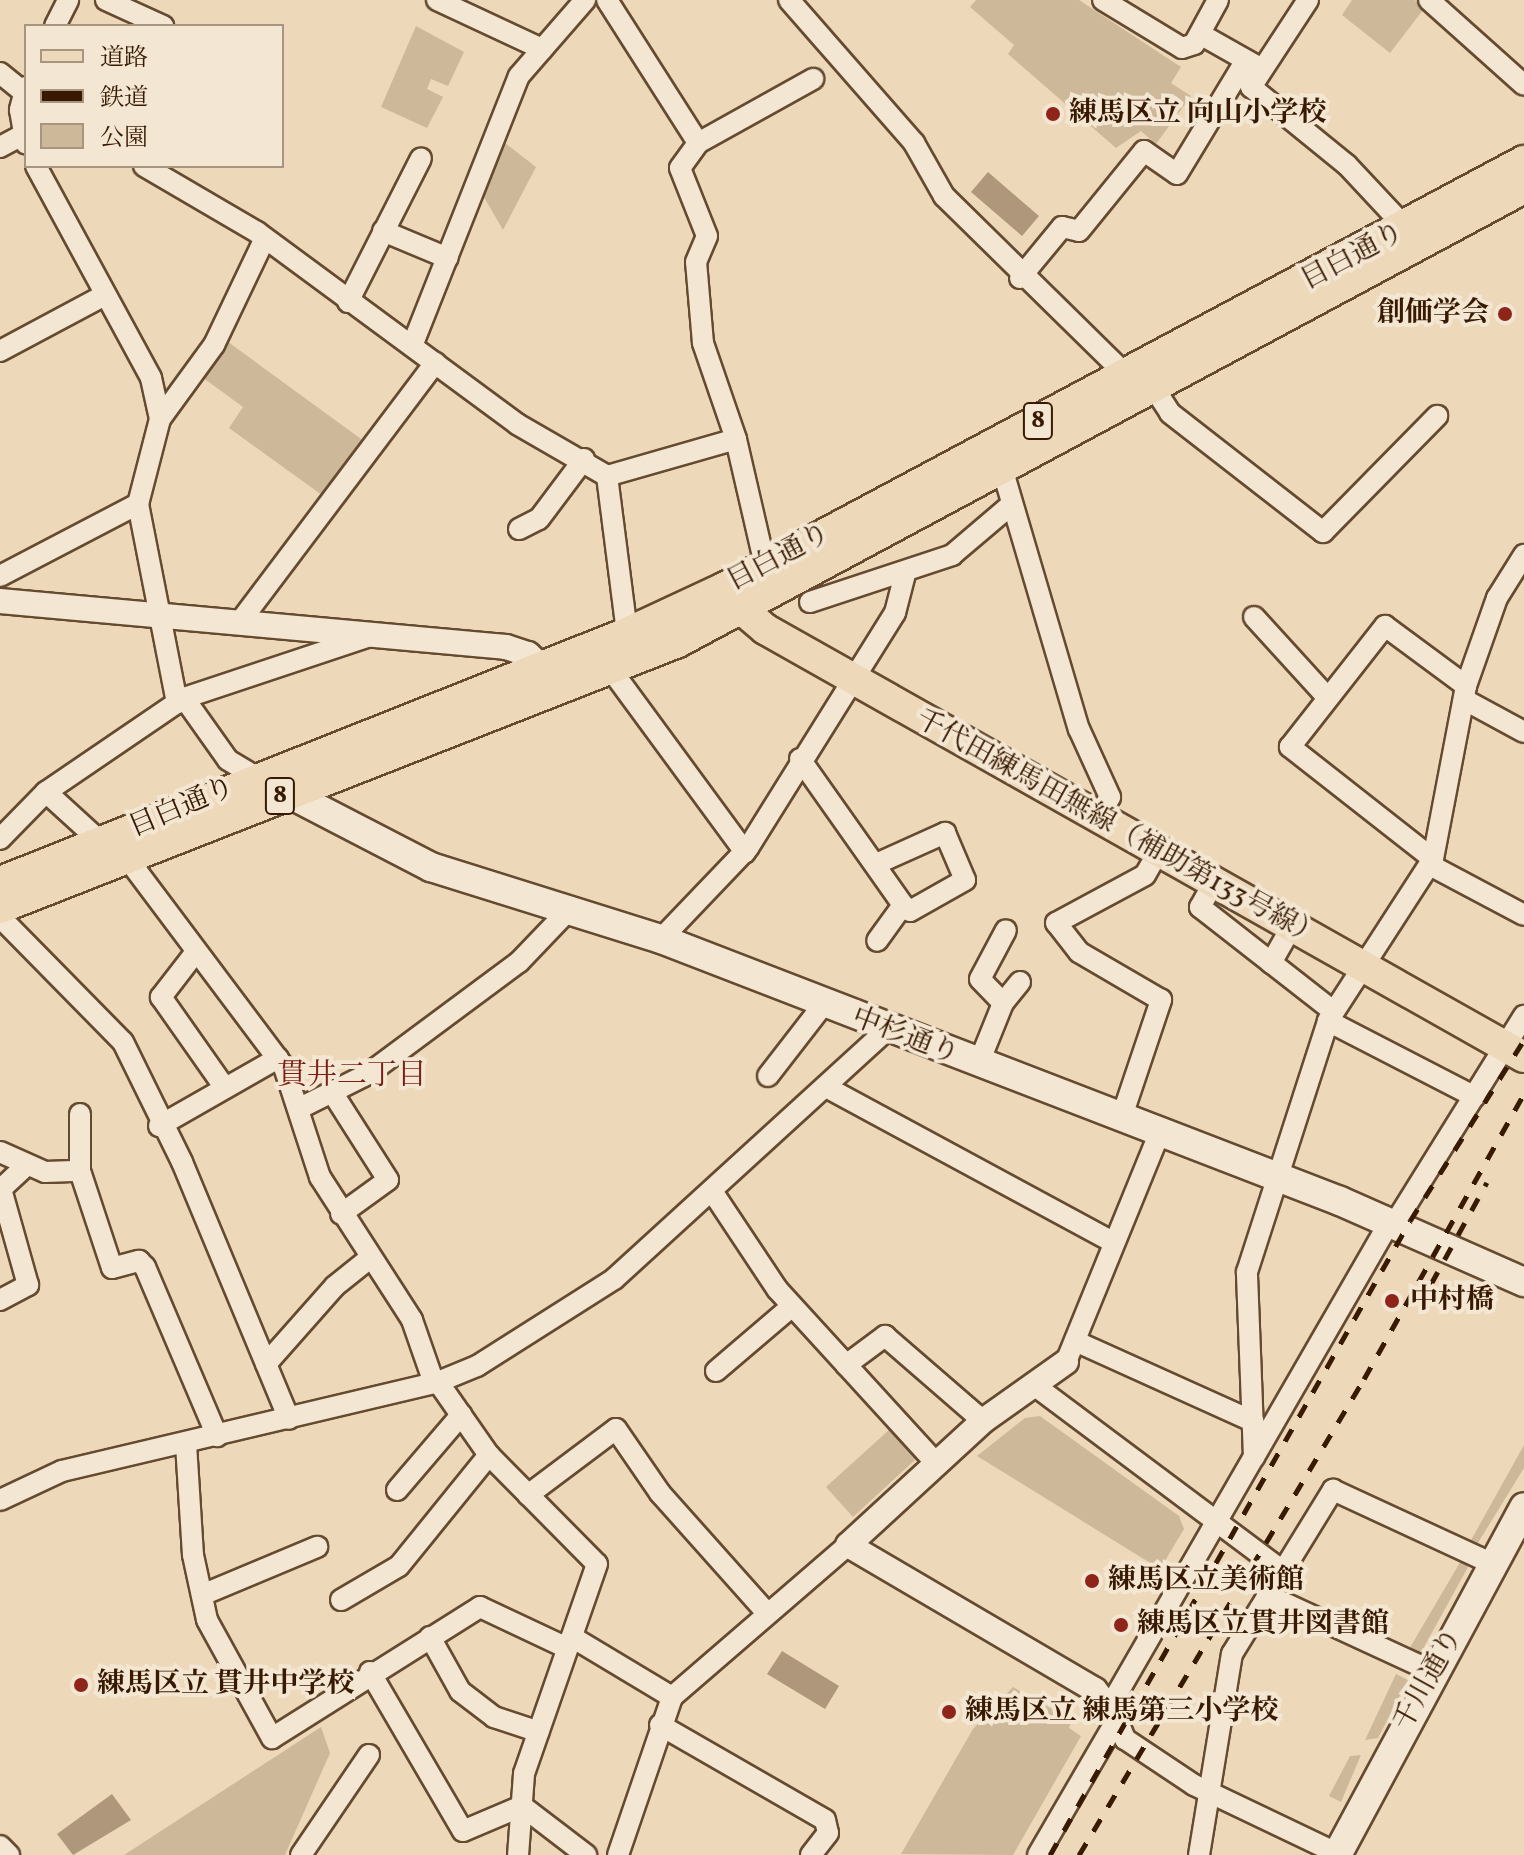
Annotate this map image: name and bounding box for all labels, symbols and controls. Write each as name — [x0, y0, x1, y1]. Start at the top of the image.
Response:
legend — [24, 24, 284, 168]
text: 道路 — [100, 42, 148, 76]
text: 鉄道 — [100, 82, 148, 116]
place label: 練馬区立 向山小学校 — [1069, 97, 1327, 131]
marker: 練馬区立 向山小学校 — [1044, 105, 1062, 123]
text: 公園 — [100, 122, 148, 156]
street label: 目白通り — [1296, 216, 1410, 298]
place label: 創価学会 — [1377, 297, 1489, 331]
marker: 創価学会 — [1496, 305, 1514, 323]
road number: 8 — [1022, 399, 1054, 443]
street label: 目白通り — [722, 517, 836, 599]
street label: 千代田練馬田無線（補助第133号線） — [909, 703, 1327, 955]
street label: 目白通り — [124, 771, 240, 845]
road number: 8 — [264, 774, 296, 818]
street label: 中杉通り — [847, 1001, 963, 1073]
district label: 貫井二丁目 — [277, 1058, 427, 1094]
place label: 中村橋 — [1410, 1284, 1494, 1318]
marker: 中村橋 — [1381, 1290, 1403, 1312]
place label: 練馬区立美術館 — [1108, 1564, 1304, 1598]
marker: 練馬区立美術館 — [1083, 1572, 1101, 1590]
place label: 練馬区立貫井図書館 — [1137, 1608, 1389, 1642]
marker: 練馬区立貫井図書館 — [1112, 1616, 1130, 1634]
street label: 千川通り — [1387, 1623, 1471, 1737]
place label: 練馬区立 貫井中学校 — [97, 1668, 355, 1702]
marker: 練馬区立 貫井中学校 — [72, 1676, 90, 1694]
place label: 練馬区立 練馬第三小学校 — [965, 1695, 1279, 1729]
marker: 練馬区立 練馬第三小学校 — [940, 1703, 958, 1721]

